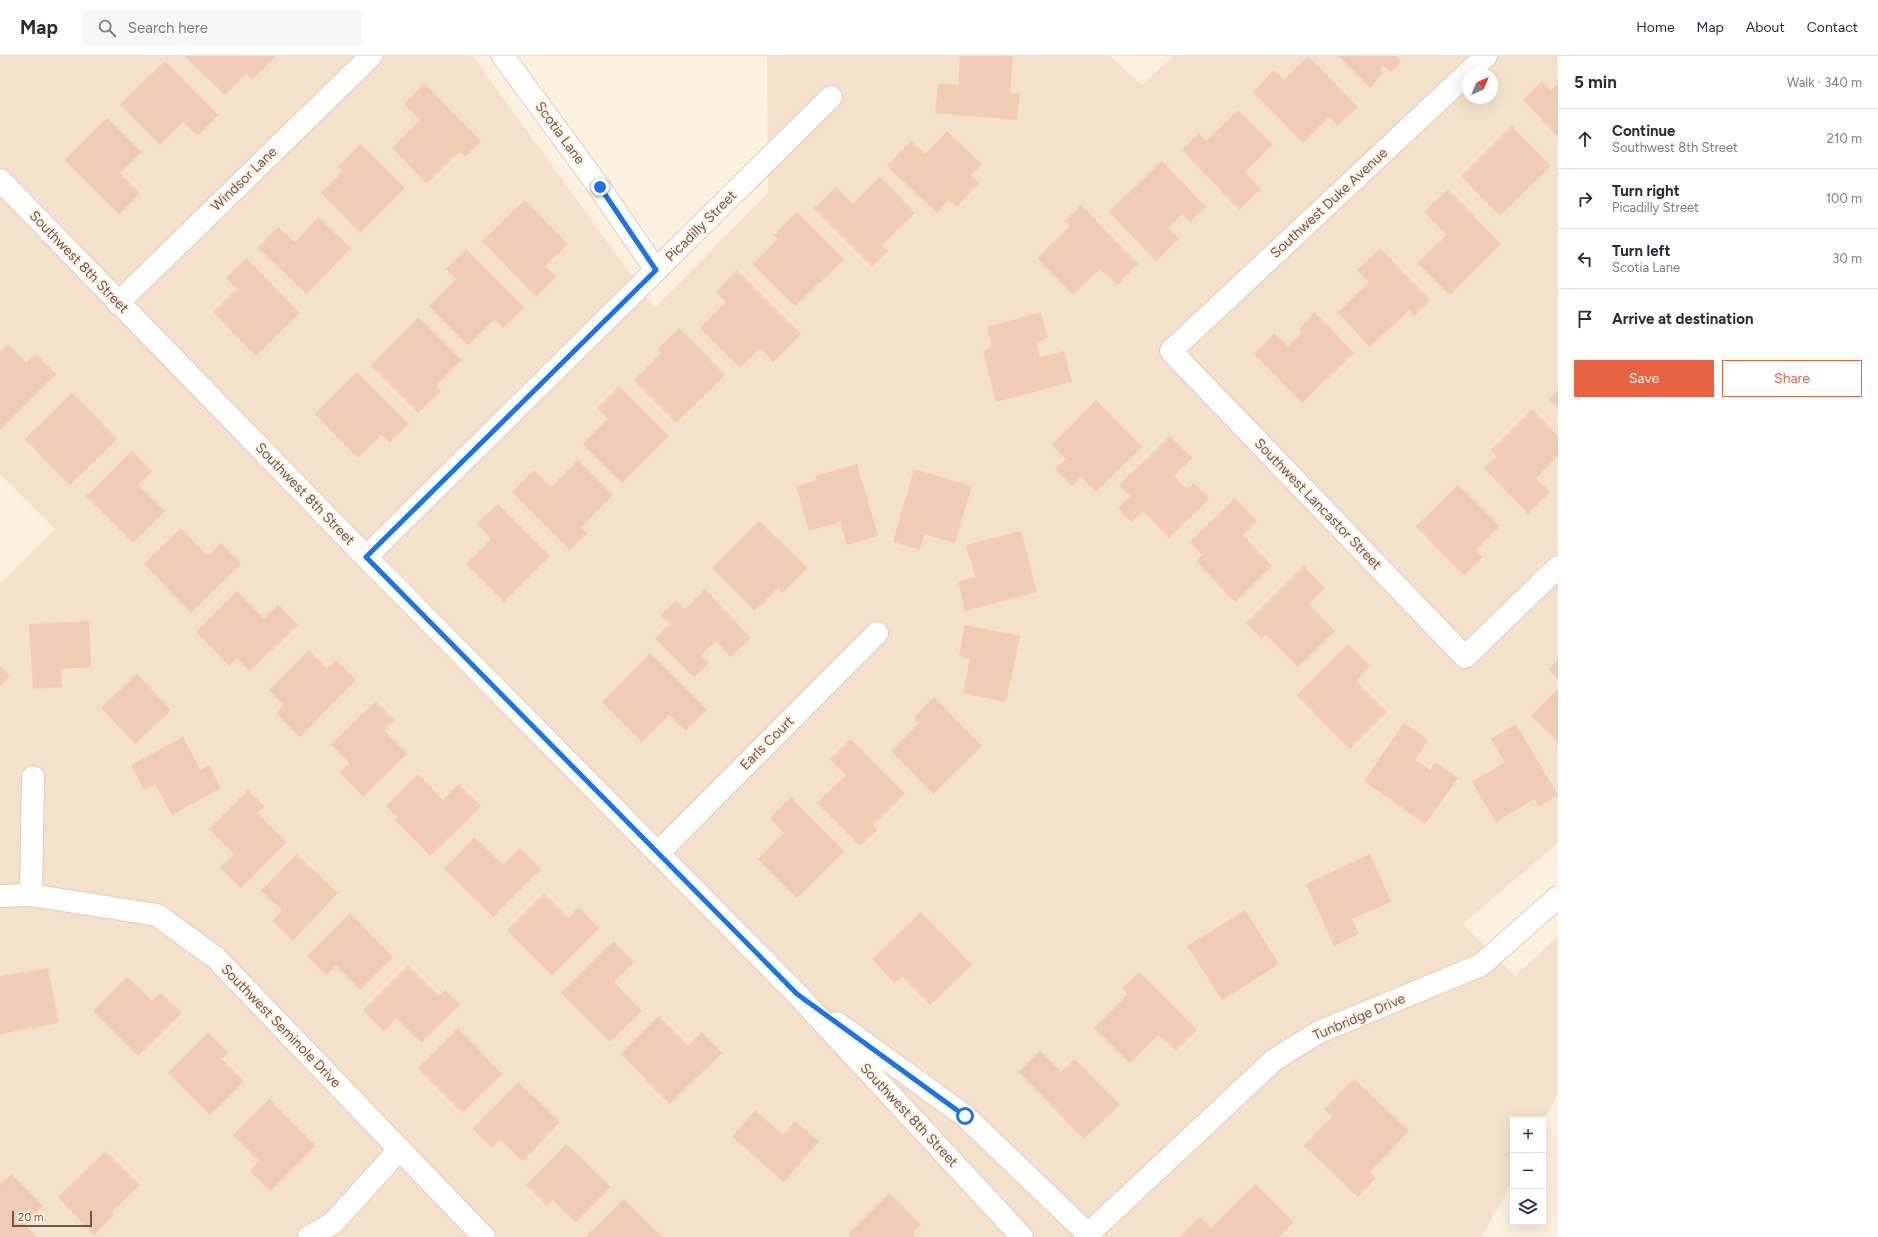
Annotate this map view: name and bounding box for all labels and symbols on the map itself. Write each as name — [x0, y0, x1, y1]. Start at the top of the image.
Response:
north arrow — [1462, 68, 1498, 104]
street label: Scotia Lane — [532, 98, 589, 168]
street label: Windsor Lane — [207, 143, 281, 215]
street label: Southwest Duke Avenue — [1267, 144, 1391, 262]
route end — [591, 178, 609, 196]
street label: Picadilly Street — [662, 187, 740, 265]
street label: Southwest 8th Street — [26, 207, 132, 317]
street label: Southwest Lancastor Street — [1251, 435, 1385, 573]
street label: Southwest 8th Street — [252, 439, 358, 549]
street label: Earls Court — [736, 712, 798, 774]
street label: Southwest Seminole Drive — [218, 961, 345, 1092]
street label: Tunbridge Drive — [1310, 990, 1408, 1044]
street label: Southwest 8th Street — [857, 1060, 961, 1170]
route start — [956, 1107, 974, 1125]
scale bar — [12, 1209, 92, 1228]

